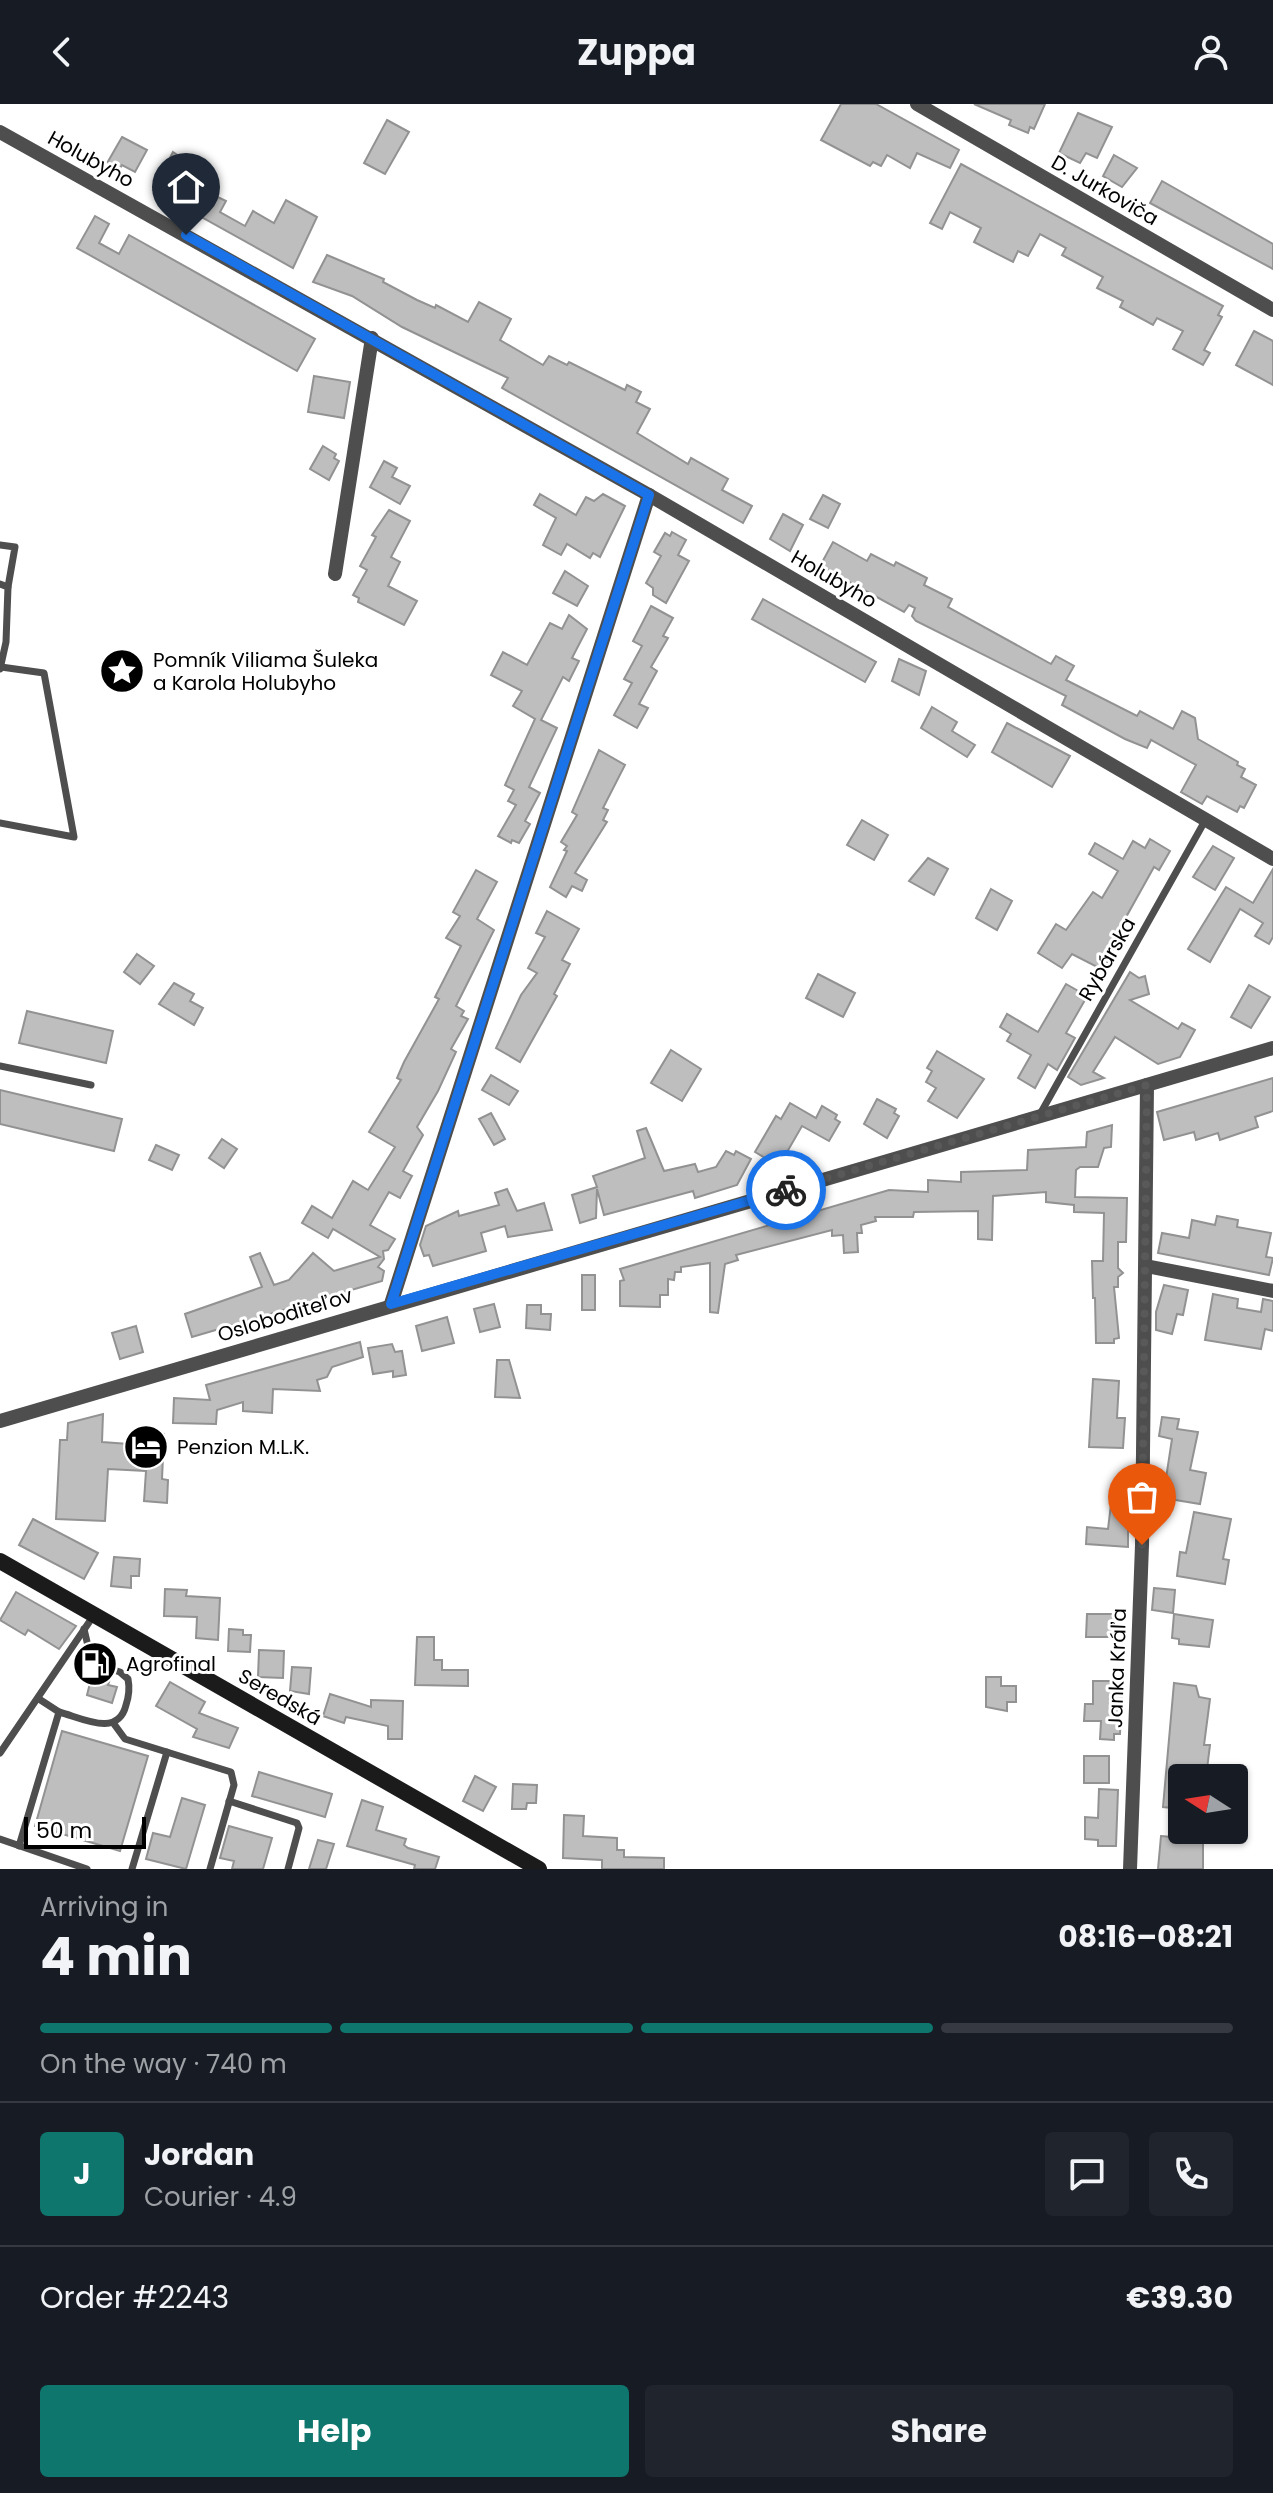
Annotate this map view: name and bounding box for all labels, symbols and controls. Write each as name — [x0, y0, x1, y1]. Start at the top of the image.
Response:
text: Zuppa — [577, 27, 696, 78]
icon: back — [40, 30, 84, 74]
icon: person — [1189, 30, 1233, 74]
street label: Holubyho — [43, 124, 139, 194]
street label: D. Jurkoviča — [1046, 148, 1164, 232]
pin — [152, 153, 220, 235]
icon: home — [164, 165, 208, 209]
street label: Holubyho — [786, 543, 882, 615]
place label: Pomník Viliama Šuleka a Karola Holubyho — [153, 646, 378, 697]
place icon: Pomník Viliama Šuleka a Karola Holubyho — [98, 647, 146, 695]
street label: Rybárska — [1072, 912, 1142, 1006]
courier — [746, 1150, 826, 1230]
icon: bike — [764, 1168, 808, 1212]
street label: Osloboditeľov — [214, 1281, 356, 1349]
hotel icon: Penzion M.L.K. — [122, 1423, 170, 1471]
place label: Penzion M.L.K. — [177, 1433, 309, 1461]
pin — [1108, 1463, 1176, 1545]
icon: bag — [1120, 1475, 1164, 1519]
street label: Janka Kráľa — [1101, 1608, 1133, 1728]
fuel station icon: Agrofinal — [71, 1640, 119, 1688]
place label: Agrofinal — [126, 1650, 216, 1678]
street label: Seredská — [233, 1662, 327, 1732]
north arrow — [1168, 1764, 1248, 1844]
map controls — [1168, 1764, 1248, 1844]
scale bar — [24, 1813, 146, 1849]
text: 50 m — [36, 1815, 92, 1846]
text: Arriving in — [40, 1889, 169, 1925]
text: 08:16–08:21 — [1058, 1915, 1233, 1958]
text: 4 min — [40, 1920, 192, 1993]
text: On the way · 740 m — [40, 2046, 287, 2082]
button: chat — [1045, 2132, 1129, 2216]
button: phone — [1149, 2132, 1233, 2216]
text: Jordan — [144, 2133, 254, 2176]
text: J — [73, 2152, 91, 2195]
text: Courier · 4.9 — [144, 2179, 297, 2215]
text: Order #2243 — [40, 2276, 229, 2319]
text: €39.30 — [1126, 2276, 1233, 2319]
button: Help — [40, 2385, 629, 2477]
button: Share — [645, 2385, 1233, 2477]

